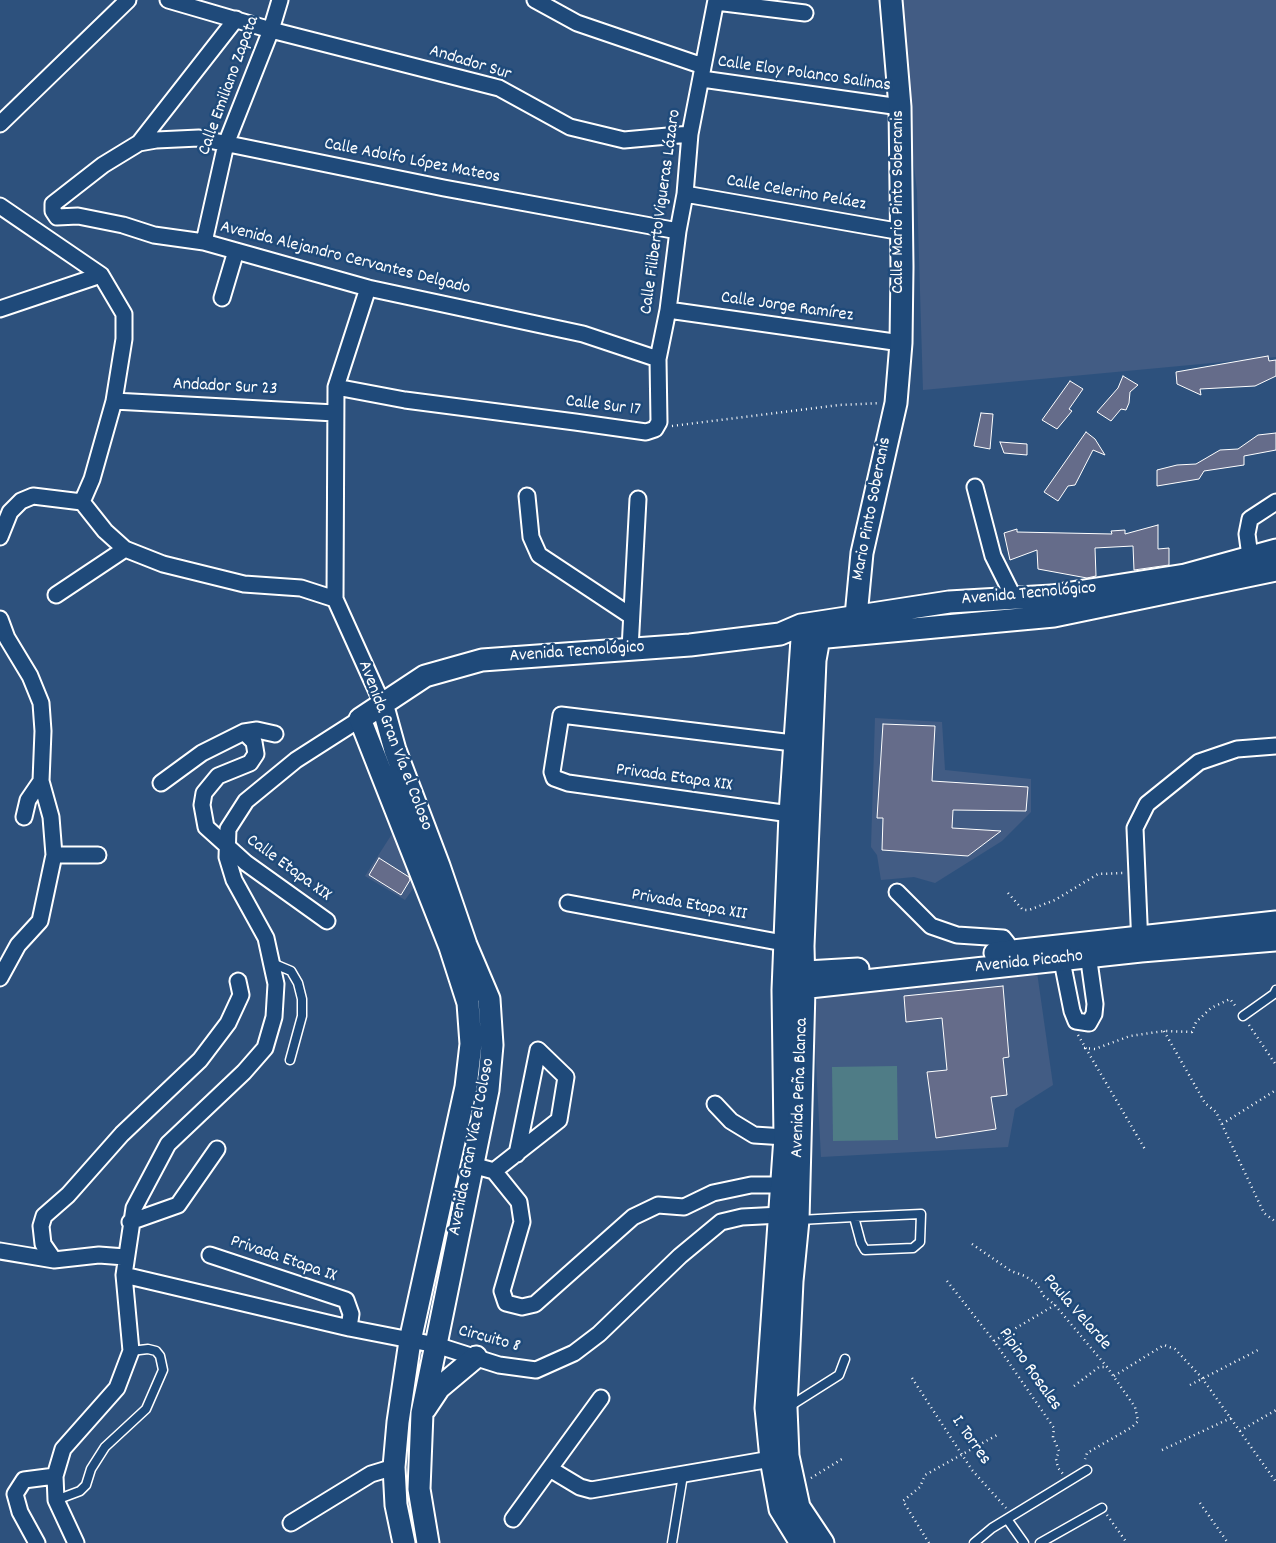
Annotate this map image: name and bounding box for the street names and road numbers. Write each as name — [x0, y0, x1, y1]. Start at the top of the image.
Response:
street label: Calle Emiliano Zapata — [195, 13, 265, 159]
street label: Andador Sur — [426, 41, 514, 87]
street label: Calle Eloy Polanco Salinas — [716, 52, 892, 98]
street label: Calle Filiberto Vigueras Lázaro — [637, 108, 687, 316]
street label: Calle Mario Pinto Soberanis — [889, 110, 911, 294]
street label: Calle Adolfo López Mateos — [322, 134, 502, 190]
street label: Calle Celerino Peláez — [724, 171, 868, 217]
street label: Avenida Alejandro Cervantes Delgado — [218, 217, 472, 301]
street label: Calle Jorge Ramírez — [719, 288, 855, 328]
street label: Andador Sur 23 — [172, 374, 278, 402]
street label: Calle Sur 17 — [564, 392, 642, 422]
street label: Mario Pinto Soberanis — [849, 435, 897, 583]
street label: Avenida Tecnológico — [961, 578, 1097, 612]
street label: Avenida Tecnológico — [509, 638, 645, 668]
street label: Avenida Gran Vía el Coloso — [352, 658, 436, 834]
street label: Privada Etapa XIX — [614, 760, 734, 798]
street label: Calle Etapa XIX — [241, 831, 335, 907]
street label: Privada Etapa XII — [630, 885, 748, 927]
street label: Avenida Picacho — [974, 947, 1084, 979]
street label: Avenida Peña Blanca — [788, 1018, 814, 1158]
street label: Avenida Gran Vía el Coloso — [445, 1057, 501, 1237]
street label: Privada Etapa IX — [227, 1232, 339, 1288]
street label: Paula Velarde — [1037, 1271, 1115, 1355]
street label: Circuito 8 — [456, 1321, 522, 1359]
street label: Pipino Rosales — [993, 1324, 1065, 1416]
street label: I. Torres — [945, 1412, 995, 1470]

